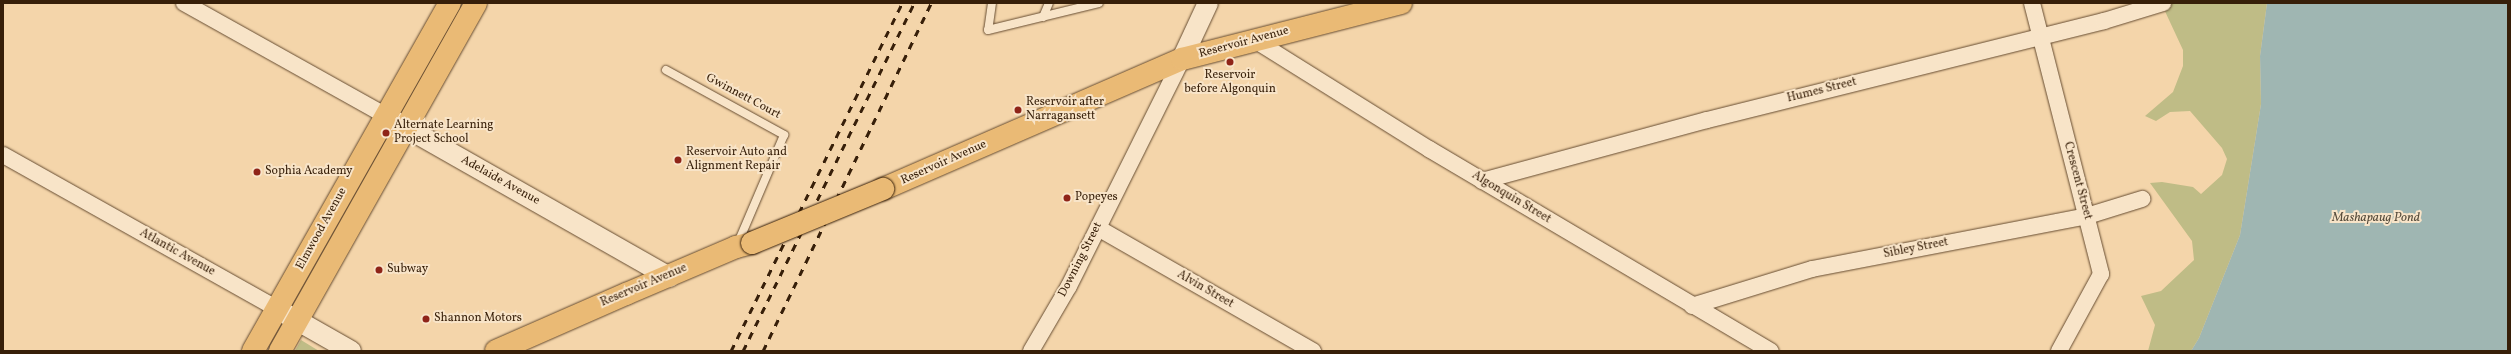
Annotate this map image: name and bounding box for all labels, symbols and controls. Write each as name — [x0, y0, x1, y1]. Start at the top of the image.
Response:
street label: Reservoir Avenue — [1198, 24, 1290, 62]
marker: Reservoir before Algonquin — [1225, 57, 1235, 67]
place label: Reservoir before Algonquin — [1184, 69, 1276, 97]
street label: Gwinnett Court — [703, 71, 783, 123]
street label: Humes Street — [1786, 75, 1858, 107]
place label: Reservoir after Narragansett — [1026, 96, 1104, 124]
marker: Reservoir after Narragansett — [1013, 105, 1023, 115]
place label: Alternate Learning Project School — [394, 119, 493, 147]
marker: Alternate Learning Project School — [381, 128, 391, 138]
street label: Reservoir Avenue — [899, 138, 989, 188]
street label: Crescent Street — [2060, 141, 2094, 221]
place label: Reservoir Auto and Alignment Repair — [686, 146, 787, 174]
street label: Adelaide Avenue — [458, 153, 542, 209]
marker: Reservoir Auto and Alignment Repair — [673, 155, 683, 165]
place label: Sophia Academy — [265, 165, 353, 179]
marker: Sophia Academy — [252, 167, 262, 177]
street label: Algonquin Street — [1469, 169, 1553, 227]
street label: Elmwood Avenue — [294, 186, 350, 272]
place label: Popeyes — [1075, 191, 1118, 205]
marker: Popeyes — [1062, 193, 1072, 203]
water label: Mashapaug Pond — [2332, 210, 2420, 226]
street label: Downing Street — [1056, 220, 1106, 300]
street label: Atlantic Avenue — [137, 226, 217, 280]
street label: Sibley Street — [1882, 236, 1950, 262]
street label: Reservoir Avenue — [599, 261, 689, 311]
place label: Subway — [387, 263, 428, 277]
marker: Subway — [374, 265, 384, 275]
street label: Alvin Street — [1174, 268, 1236, 312]
place label: Shannon Motors — [434, 312, 522, 326]
marker: Shannon Motors — [421, 314, 431, 324]

